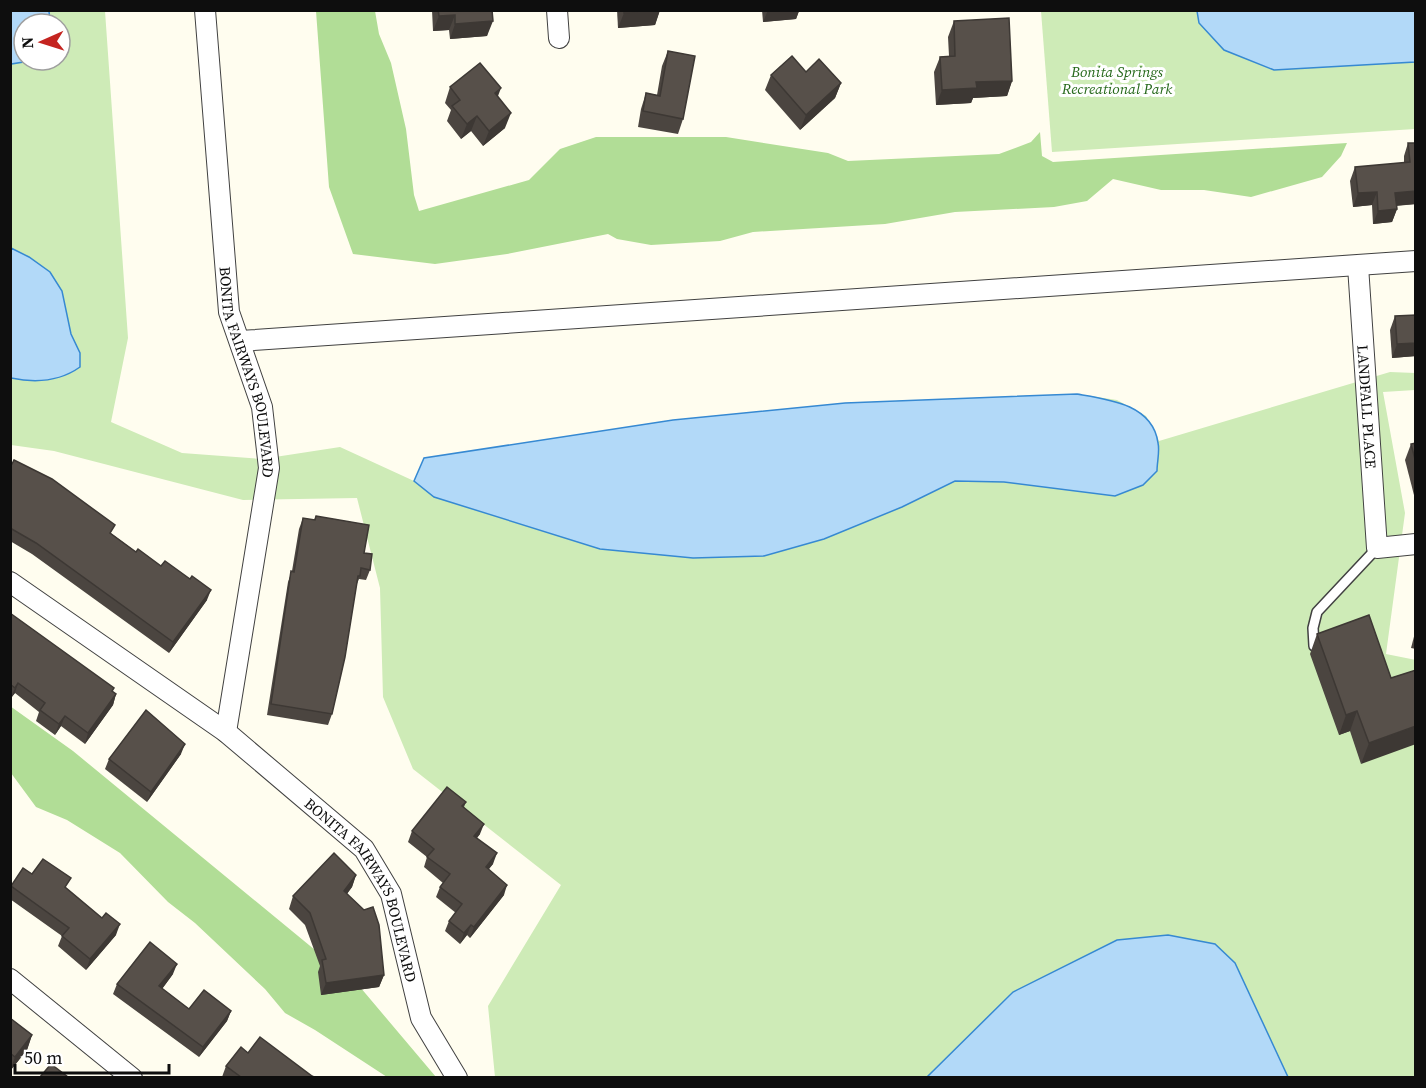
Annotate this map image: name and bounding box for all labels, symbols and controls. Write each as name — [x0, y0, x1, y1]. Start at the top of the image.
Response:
north arrow — [12, 12, 72, 72]
text: N — [16, 36, 38, 49]
park label: Bonita Springs Recreational Park — [1061, 61, 1173, 99]
street label: BONITA FAIRWAYS BOULEVARD — [215, 266, 280, 479]
street label: LANDFALL PLACE — [1353, 344, 1382, 469]
street label: BONITA FAIRWAYS BOULEVARD — [300, 793, 422, 984]
scale bar — [15, 1037, 170, 1075]
text: 50 m — [24, 1045, 62, 1070]

